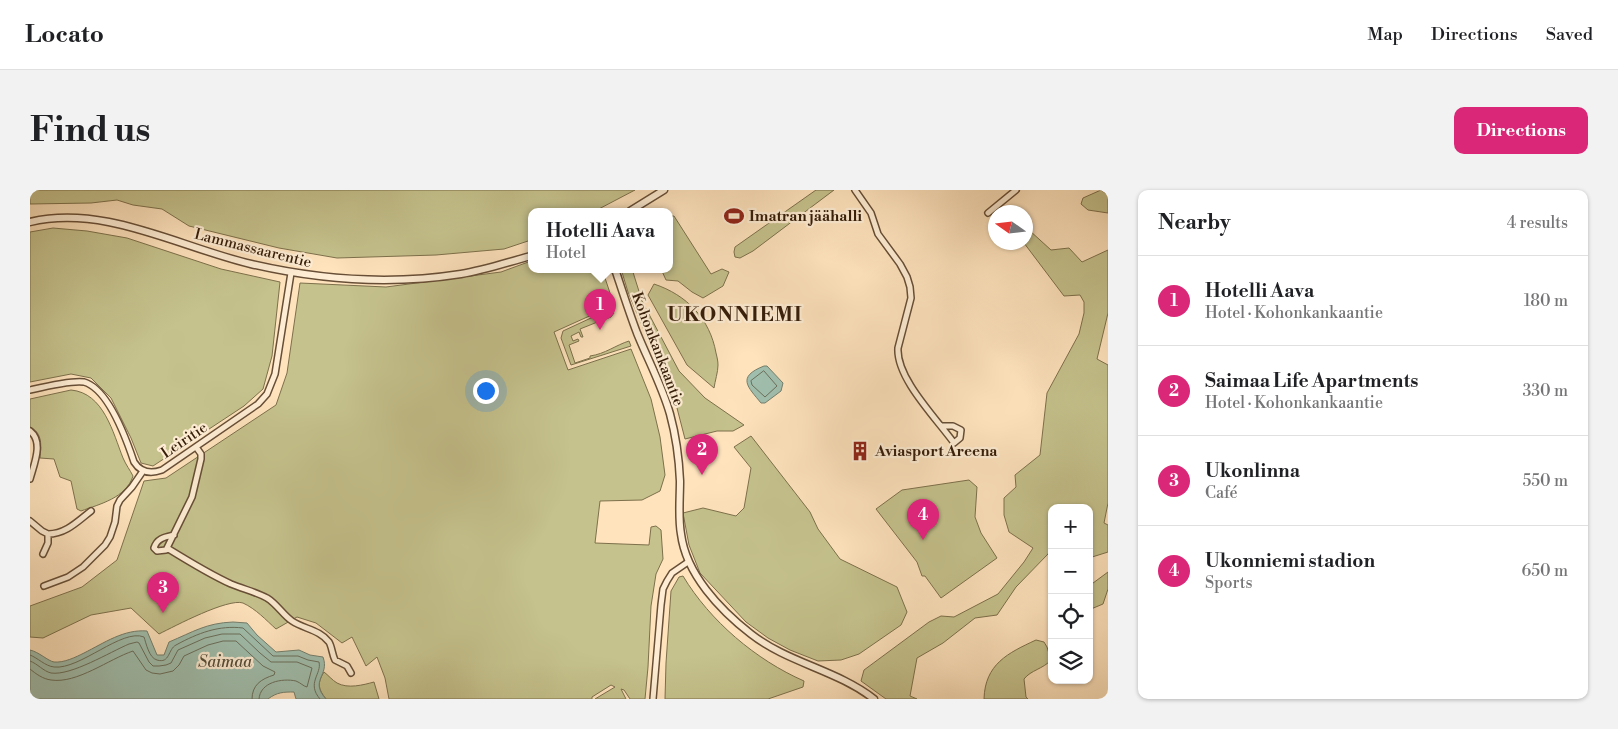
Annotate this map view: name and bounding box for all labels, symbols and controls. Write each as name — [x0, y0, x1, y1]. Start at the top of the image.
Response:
text: Locato — [25, 20, 104, 50]
text: Map — [1367, 23, 1403, 46]
text: Directions — [1431, 23, 1518, 46]
text: Saved — [1546, 23, 1593, 46]
button: Directions — [1454, 107, 1588, 154]
text: Find us — [30, 109, 150, 152]
sports icon: Imatran jäähalli — [723, 205, 745, 227]
north arrow — [988, 205, 1033, 250]
place label: Imatran jäähalli — [749, 207, 862, 226]
popup — [528, 208, 673, 273]
text: Nearby — [1158, 210, 1231, 236]
text: 4 results — [1507, 213, 1568, 233]
text: Hotelli Aava — [546, 219, 655, 243]
street label: Lammassaarentie — [192, 225, 314, 272]
text: Hotel — [546, 243, 586, 263]
text: Hotelli Aava — [1205, 279, 1314, 303]
pin: 1 — [584, 289, 616, 330]
street label: Kohonkankaantie — [627, 289, 688, 409]
text: 1 — [1170, 291, 1178, 311]
text: 180 m — [1524, 291, 1568, 311]
district label: UKONNIEMI — [667, 303, 803, 328]
text: Hotel · Kohonkankaantie — [1205, 303, 1383, 323]
text: Saimaa Life Apartments — [1205, 369, 1418, 393]
your location — [473, 378, 499, 404]
text: 2 — [1169, 381, 1179, 401]
text: 330 m — [1522, 381, 1568, 401]
text: Hotel · Kohonkankaantie — [1205, 393, 1383, 413]
street label: Leiritie — [157, 418, 211, 463]
pin: 2 — [686, 434, 718, 475]
building icon: Aviasport Areena — [849, 440, 871, 462]
place label: Aviasport Areena — [874, 442, 998, 461]
text: Ukonlinna — [1205, 459, 1300, 483]
text: 3 — [1169, 471, 1179, 491]
text: 550 m — [1522, 471, 1568, 491]
text: Café — [1205, 483, 1238, 503]
pin: 4 — [907, 499, 939, 540]
map controls — [1048, 504, 1093, 684]
button: + — [1048, 504, 1093, 549]
button: − — [1048, 549, 1093, 594]
text: Ukonniemi stadion — [1205, 549, 1375, 573]
text: 4 — [1169, 561, 1179, 581]
text: 650 m — [1522, 561, 1568, 581]
pin: 3 — [147, 572, 179, 613]
text: Sports — [1205, 573, 1252, 593]
button: locate — [1048, 594, 1093, 639]
button: layers — [1048, 639, 1093, 684]
water label: Saimaa — [198, 652, 252, 672]

